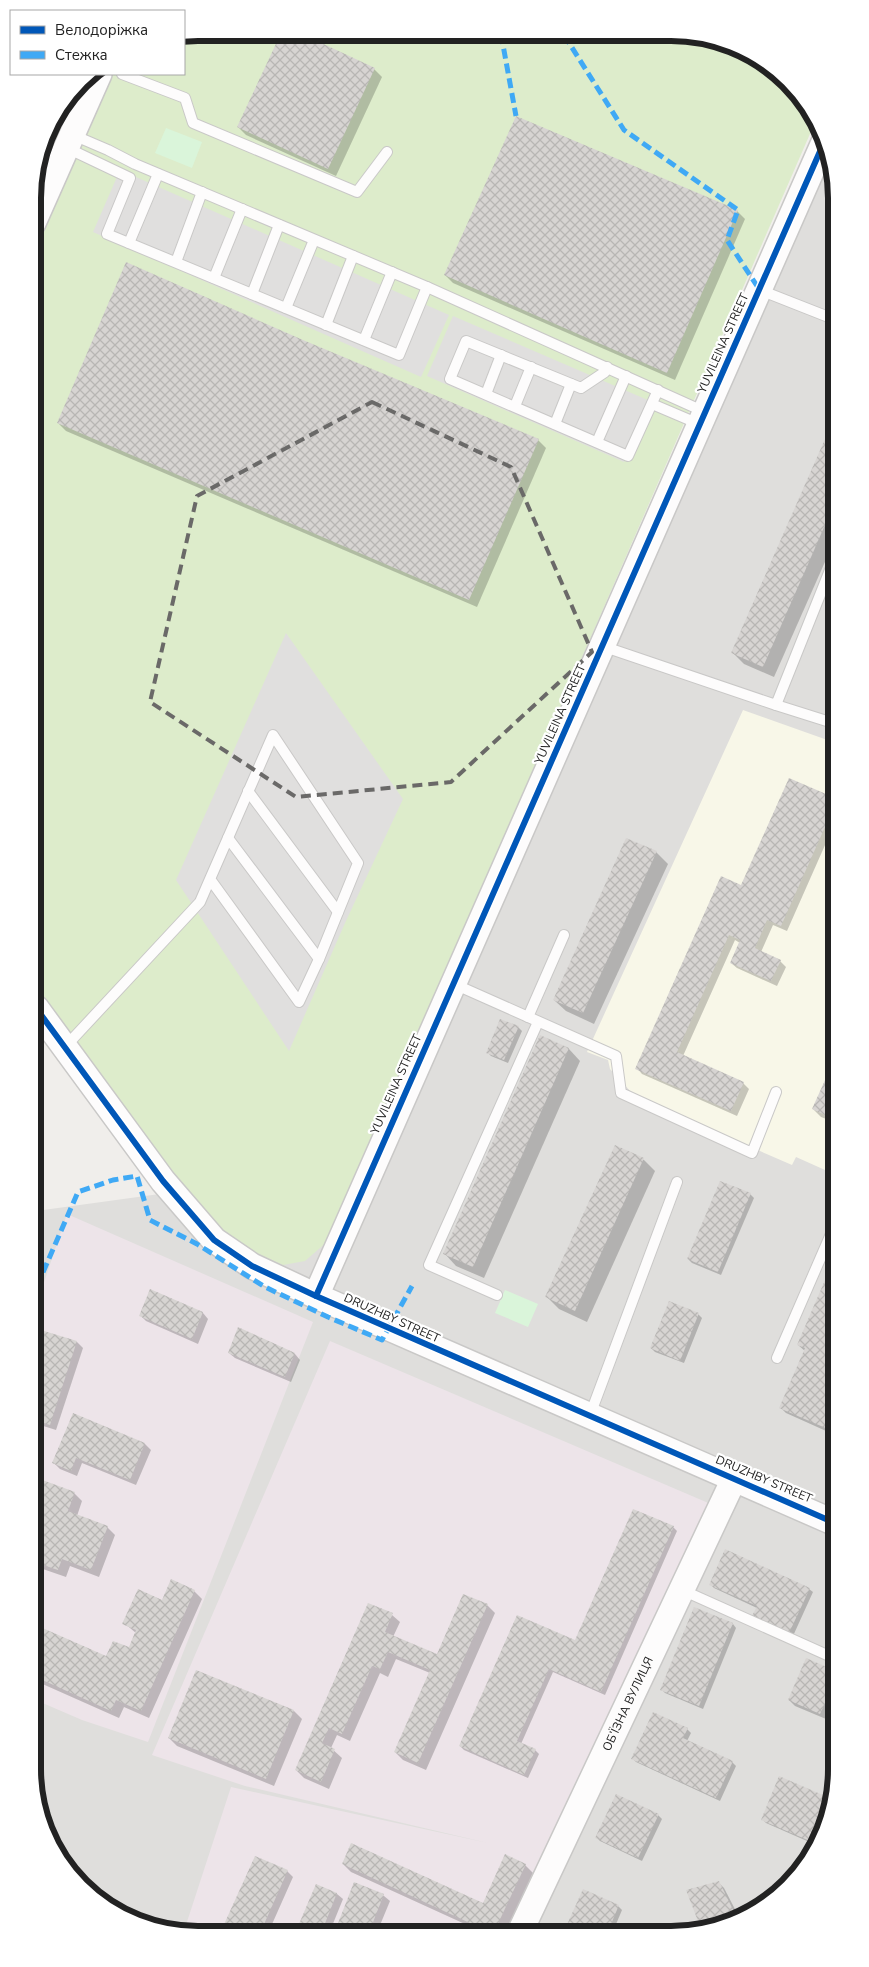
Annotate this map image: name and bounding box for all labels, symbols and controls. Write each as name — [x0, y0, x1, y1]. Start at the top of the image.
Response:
legend — [10, 10, 185, 75]
text: Велодоріжка — [55, 20, 148, 40]
text: Стежка — [55, 45, 108, 65]
street label: YUVILEINA STREET — [693, 290, 753, 397]
street label: YUVILEINA STREET — [530, 661, 590, 768]
street label: YUVILEINA STREET — [366, 1031, 426, 1138]
street label: DRUZHBY STREET — [341, 1290, 443, 1347]
street label: DRUZHBY STREET — [713, 1451, 816, 1507]
street label: ОБ’ЇЗНА ВУЛИЦЯ — [599, 1654, 657, 1754]

